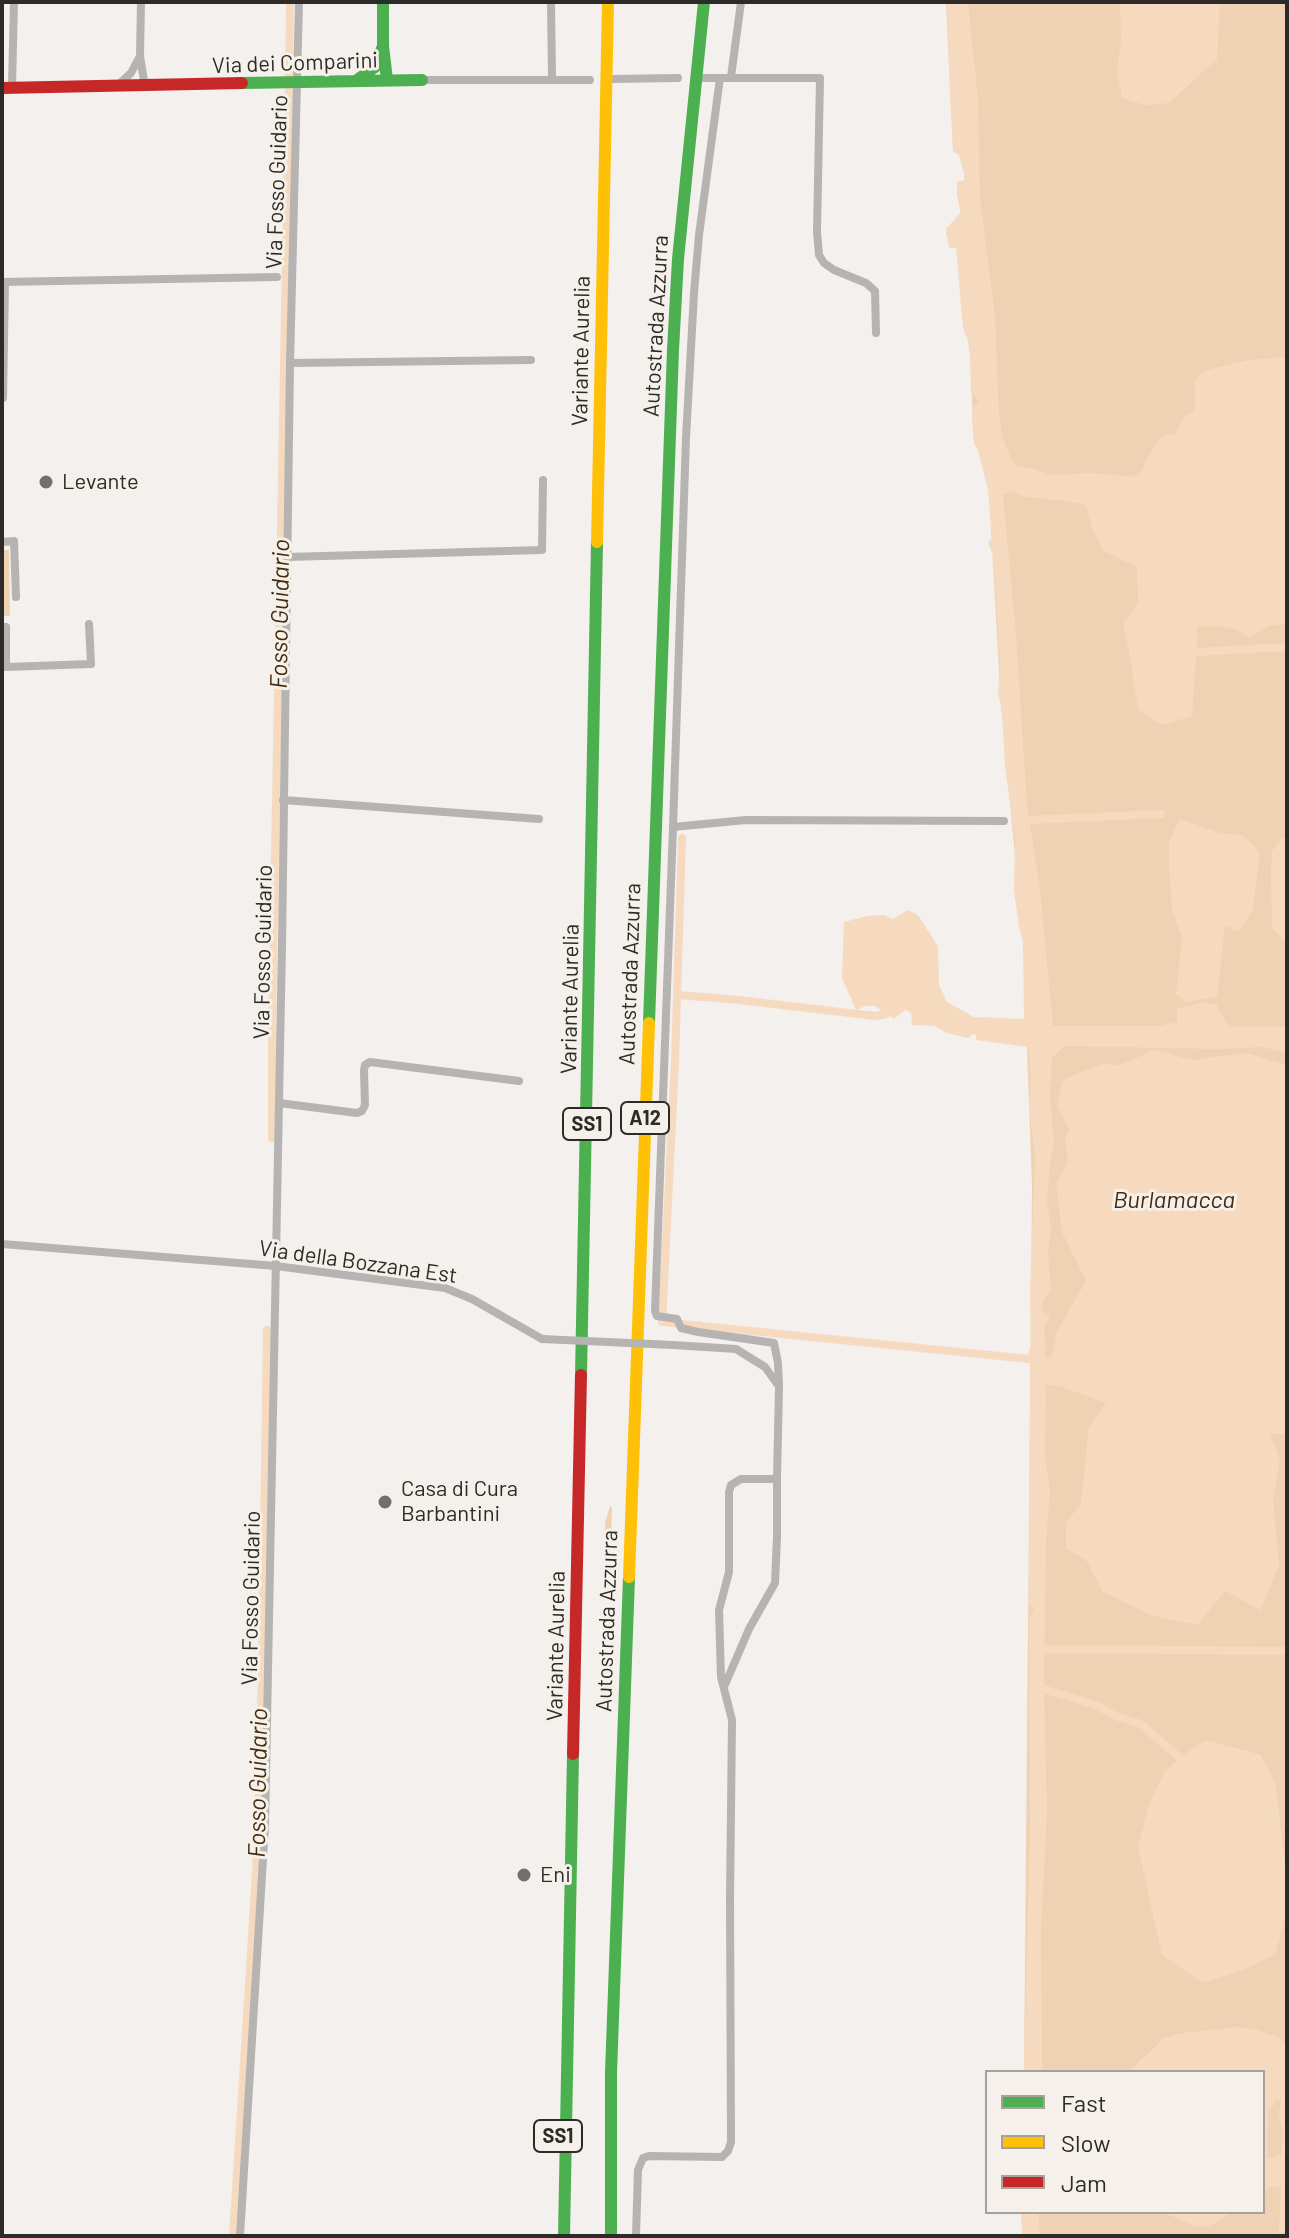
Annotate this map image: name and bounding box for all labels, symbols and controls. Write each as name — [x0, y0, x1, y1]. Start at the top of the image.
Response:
street label: Via dei Comparini — [212, 47, 378, 79]
street label: Via Fosso Guidario — [261, 94, 293, 270]
street label: Autostrada Azzurra — [638, 234, 674, 418]
street label: Variante Aurelia — [566, 276, 596, 426]
place label: Levante — [62, 469, 139, 495]
marker: Levante — [37, 473, 55, 491]
water label: Fosso Guidario — [264, 539, 296, 689]
street label: Via Fosso Guidario — [248, 864, 278, 1040]
street label: Autostrada Azzurra — [614, 883, 646, 1065]
street label: Variante Aurelia — [555, 924, 585, 1074]
road number: A12 — [621, 1102, 669, 1134]
road number: SS1 — [563, 1108, 611, 1140]
water label: Burlamacca — [1113, 1186, 1235, 1214]
street label: Via della Bozzana Est — [257, 1235, 459, 1289]
place label: Casa di Cura Barbantini — [401, 1476, 518, 1528]
marker: Casa di Cura Barbantini — [376, 1493, 394, 1511]
street label: Via Fosso Guidario — [236, 1510, 266, 1686]
street label: Autostrada Azzurra — [591, 1530, 623, 1712]
street label: Variante Aurelia — [541, 1571, 571, 1721]
water label: Fosso Guidario — [242, 1708, 274, 1858]
place label: Eni — [540, 1862, 571, 1888]
marker: Eni — [515, 1866, 533, 1884]
legend — [985, 2070, 1265, 2214]
text: Fast — [1061, 2088, 1106, 2117]
road number: SS1 — [534, 2120, 582, 2152]
text: Slow — [1061, 2128, 1110, 2157]
text: Jam — [1061, 2168, 1107, 2197]

